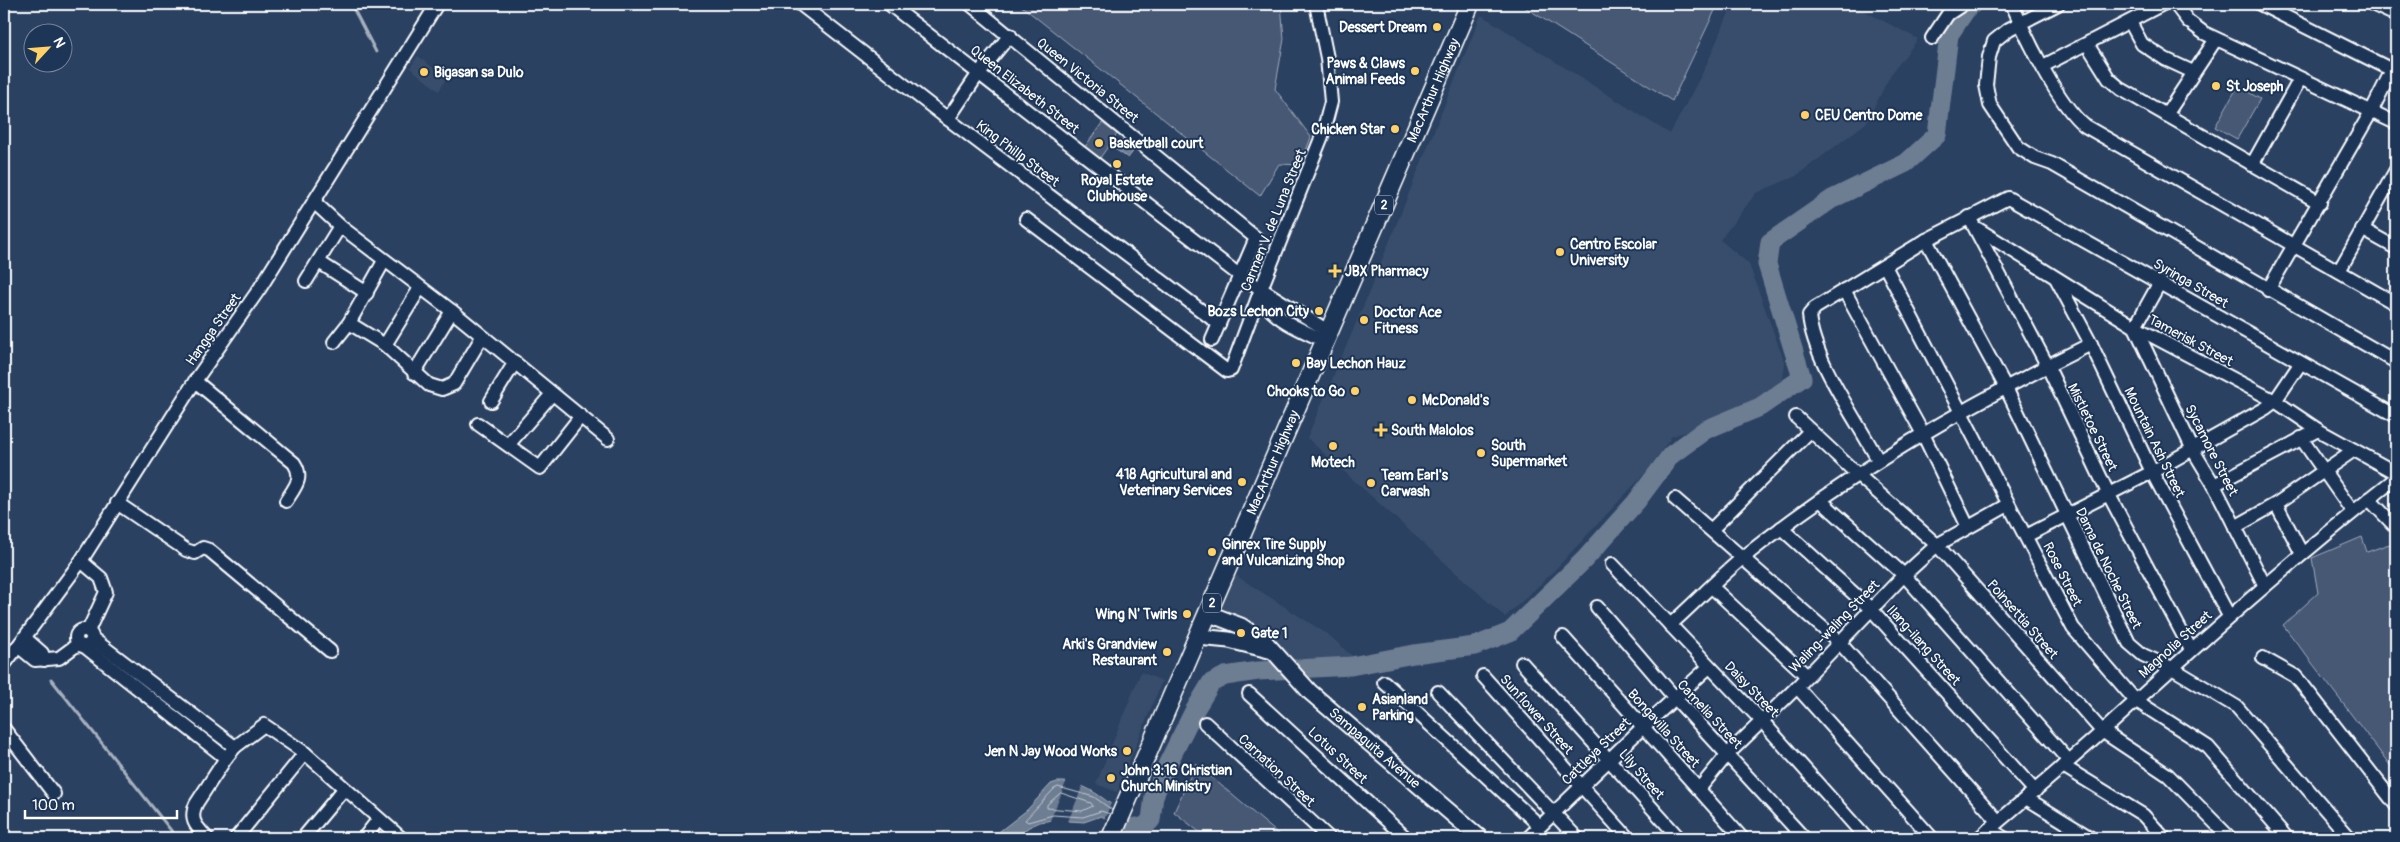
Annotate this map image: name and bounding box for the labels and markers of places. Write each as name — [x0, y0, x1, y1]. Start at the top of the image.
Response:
place label: Dessert Dream — [1339, 19, 1428, 36]
marker: Dessert Dream — [1431, 21, 1443, 33]
place label: Paws & Claws Animal Feeds — [1326, 55, 1406, 88]
place label: Bigasan sa Dulo — [434, 64, 524, 81]
marker: Paws & Claws Animal Feeds — [1409, 65, 1421, 77]
marker: Bigasan sa Dulo — [418, 66, 430, 78]
place label: St Joseph — [2226, 78, 2284, 95]
marker: St Joseph — [2210, 80, 2222, 92]
place label: CEU Centro Dome — [1815, 107, 1923, 124]
marker: CEU Centro Dome — [1799, 109, 1811, 121]
place label: Chicken Star — [1311, 121, 1386, 138]
marker: Chicken Star — [1389, 123, 1401, 135]
place label: Basketball court — [1109, 135, 1204, 152]
marker: Basketball court — [1093, 137, 1105, 149]
marker: Royal Estate Clubhouse — [1111, 158, 1123, 170]
place label: Royal Estate Clubhouse — [1081, 172, 1154, 205]
place label: Centro Escolar University — [1570, 236, 1658, 269]
marker: Centro Escolar University — [1554, 246, 1566, 258]
place label: JBX Pharmacy — [1345, 263, 1428, 280]
marker: JBX Pharmacy — [1329, 265, 1341, 277]
place label: Bozs Lechon City — [1207, 303, 1309, 320]
place label: Doctor Ace Fitness — [1374, 304, 1443, 337]
marker: Bozs Lechon City — [1313, 305, 1325, 317]
marker: Doctor Ace Fitness — [1358, 314, 1370, 326]
place label: Bay Lechon Hauz — [1306, 355, 1406, 372]
marker: Bay Lechon Hauz — [1290, 357, 1302, 369]
place label: Chooks to Go — [1267, 383, 1345, 400]
marker: Chooks to Go — [1349, 385, 1361, 397]
place label: McDonald's — [1422, 392, 1490, 409]
marker: McDonald's — [1406, 394, 1418, 406]
place label: South Malolos — [1391, 422, 1474, 439]
marker: South Malolos — [1375, 424, 1387, 436]
place label: South Supermarket — [1491, 437, 1567, 470]
marker: Motech — [1327, 440, 1339, 452]
marker: South Supermarket — [1475, 447, 1487, 459]
place label: Motech — [1311, 454, 1355, 471]
place label: 418 Agricultural and Veterinary Services — [1116, 466, 1233, 499]
place label: Team Earl's Carwash — [1380, 467, 1449, 500]
marker: 418 Agricultural and Veterinary Services — [1236, 476, 1248, 488]
marker: Team Earl's Carwash — [1365, 477, 1377, 489]
place label: Ginrex Tire Supply and Vulcanizing Shop — [1222, 536, 1345, 569]
marker: Ginrex Tire Supply and Vulcanizing Shop — [1206, 546, 1218, 558]
place label: Wing N' Twirls — [1096, 606, 1178, 623]
marker: Wing N' Twirls — [1181, 608, 1193, 620]
place label: Gate 1 — [1251, 625, 1287, 642]
marker: Gate 1 — [1235, 627, 1247, 639]
place label: Arki's Grandview Restaurant — [1062, 636, 1158, 669]
marker: Arki's Grandview Restaurant — [1161, 646, 1173, 658]
place label: Asianland Parking — [1372, 691, 1428, 724]
marker: Asianland Parking — [1356, 701, 1368, 713]
place label: Jen N Jay Wood Works — [985, 743, 1118, 760]
marker: Jen N Jay Wood Works — [1121, 745, 1133, 757]
place label: John 3:16 Christian Church Ministry — [1121, 762, 1232, 795]
marker: John 3:16 Christian Church Ministry — [1105, 772, 1117, 784]

